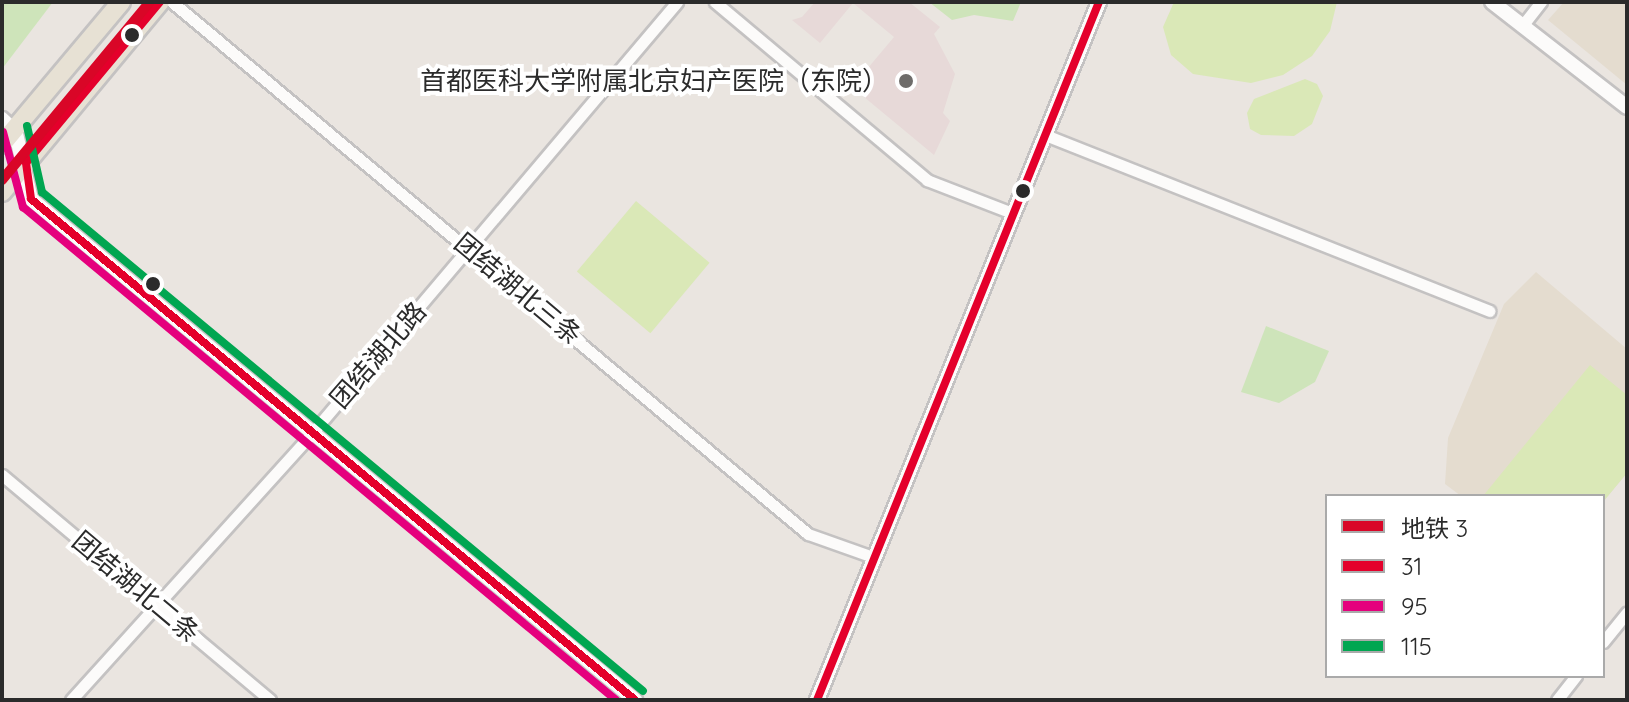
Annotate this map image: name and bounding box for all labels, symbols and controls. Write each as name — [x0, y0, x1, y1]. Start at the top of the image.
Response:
unlabelled marker — [124, 27, 140, 43]
place label: 首都医科大学附属北京妇产医院（东院） — [420, 65, 888, 97]
marker: 首都医科大学附属北京妇产医院（东院） — [895, 70, 917, 92]
unlabelled marker — [1015, 183, 1031, 199]
street label: 团结湖北三条 — [448, 227, 588, 351]
unlabelled marker — [145, 276, 161, 292]
street label: 团结湖北路 — [324, 296, 432, 414]
legend — [1325, 494, 1605, 678]
text: 地铁 3 — [1401, 513, 1468, 543]
street label: 团结湖北二条 — [66, 525, 206, 649]
text: 31 — [1401, 551, 1422, 581]
text: 95 — [1401, 591, 1427, 621]
text: 115 — [1401, 631, 1432, 661]

